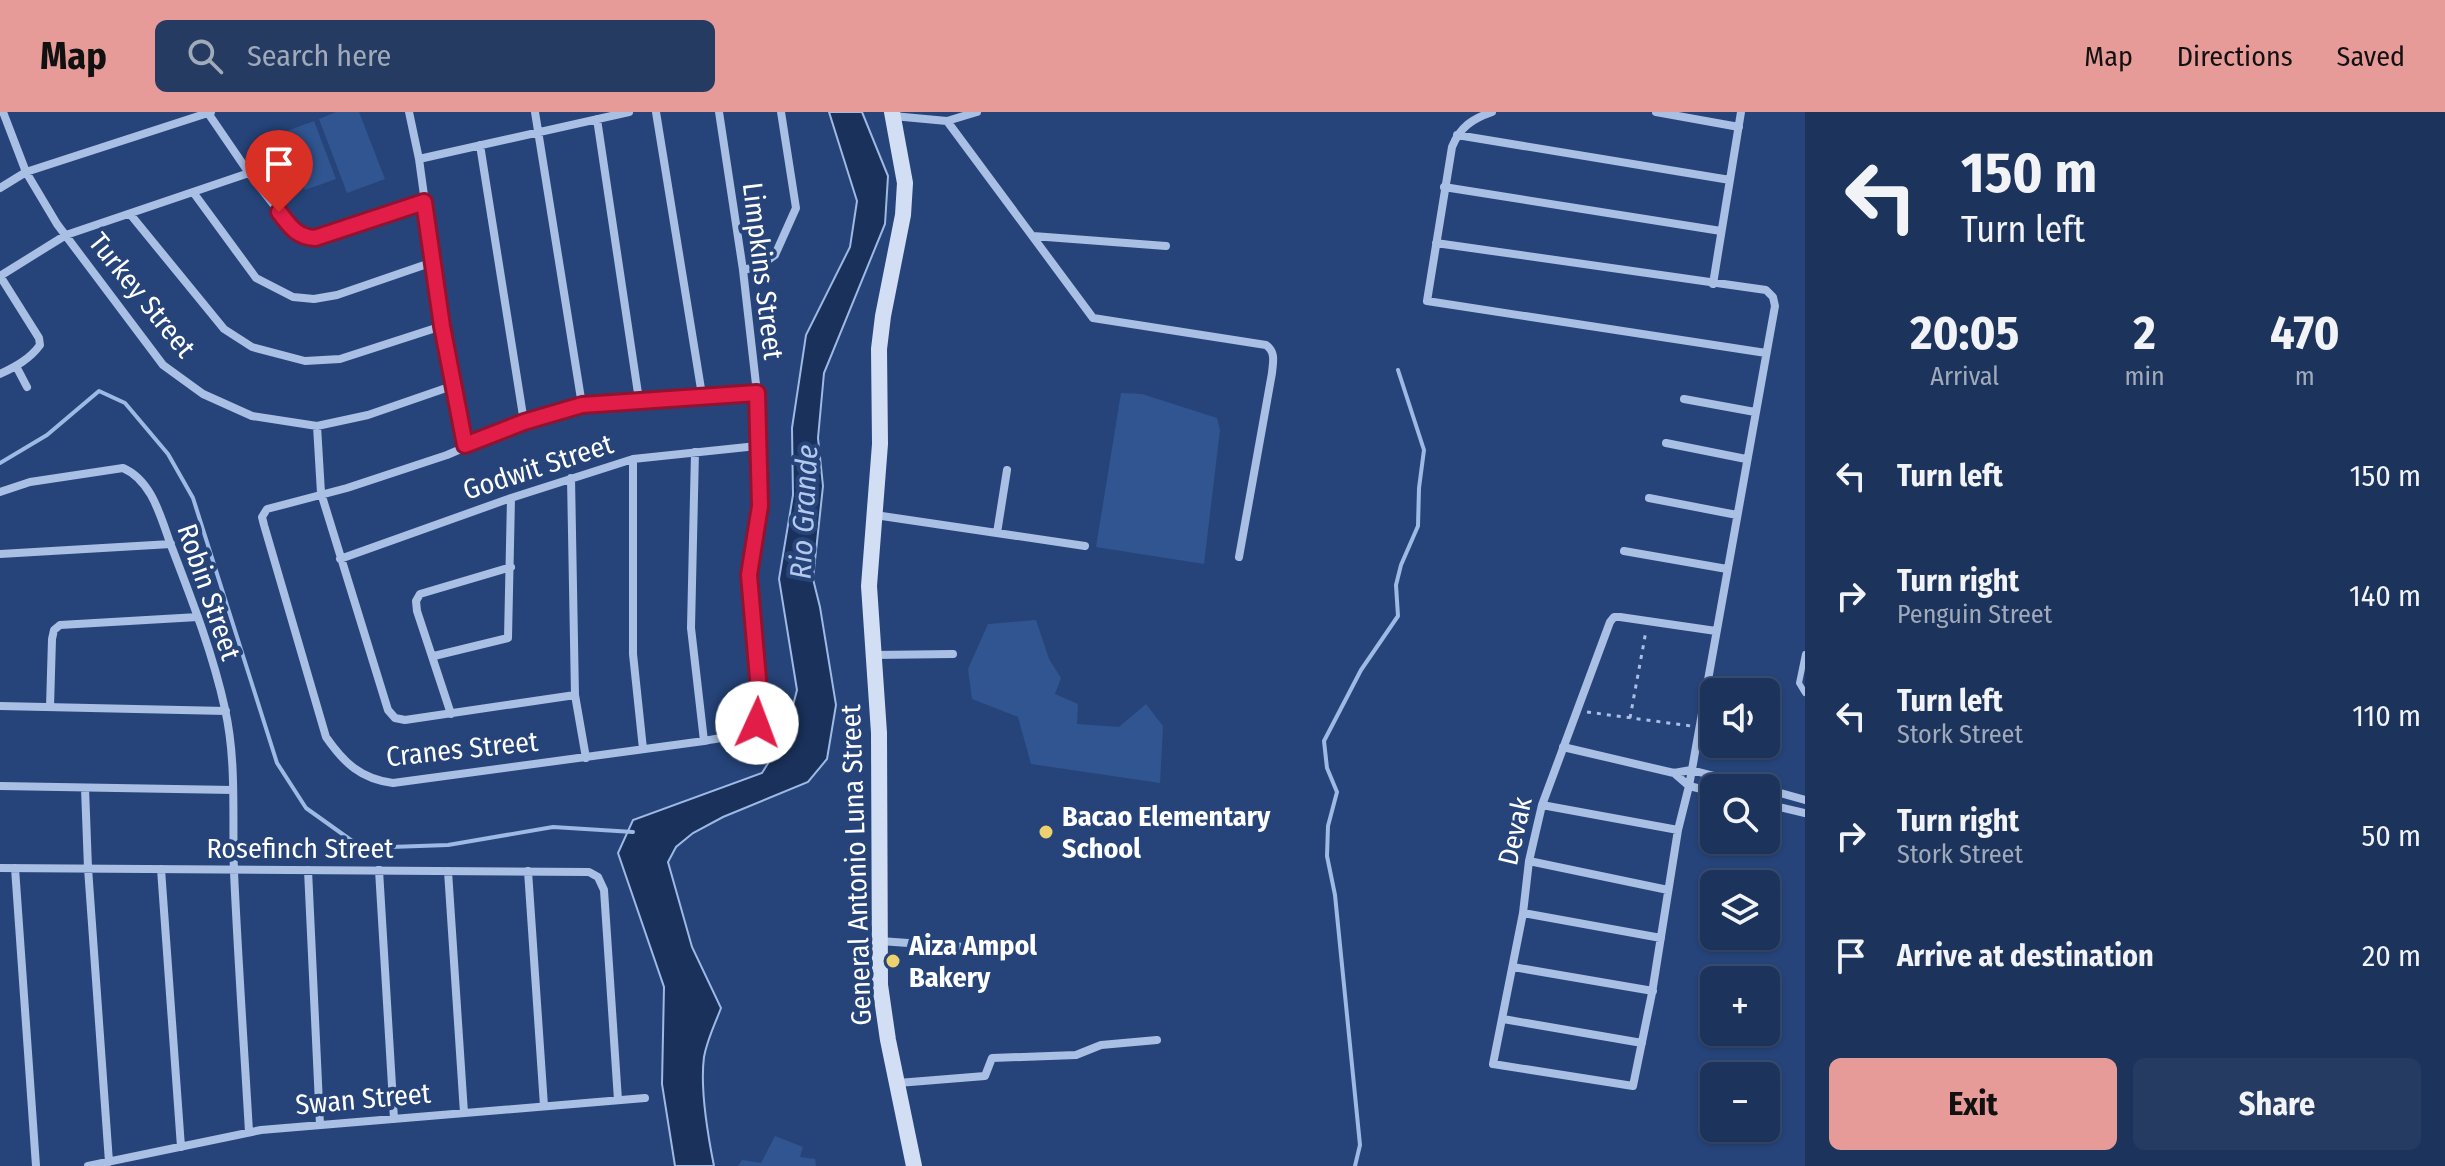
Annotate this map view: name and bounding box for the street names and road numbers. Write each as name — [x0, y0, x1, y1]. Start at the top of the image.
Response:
street label: Limpkins Street — [736, 181, 790, 362]
street label: Turkey Street — [82, 226, 203, 365]
street label: Godwit Street — [459, 427, 618, 507]
street label: Robin Street — [170, 520, 248, 665]
street label: General Antonio Luna Street — [834, 703, 878, 1026]
street label: Cranes Street — [384, 725, 540, 773]
street label: Devak — [1491, 793, 1539, 868]
street label: Rosefinch Street — [207, 832, 394, 865]
street label: Swan Street — [294, 1077, 433, 1121]

